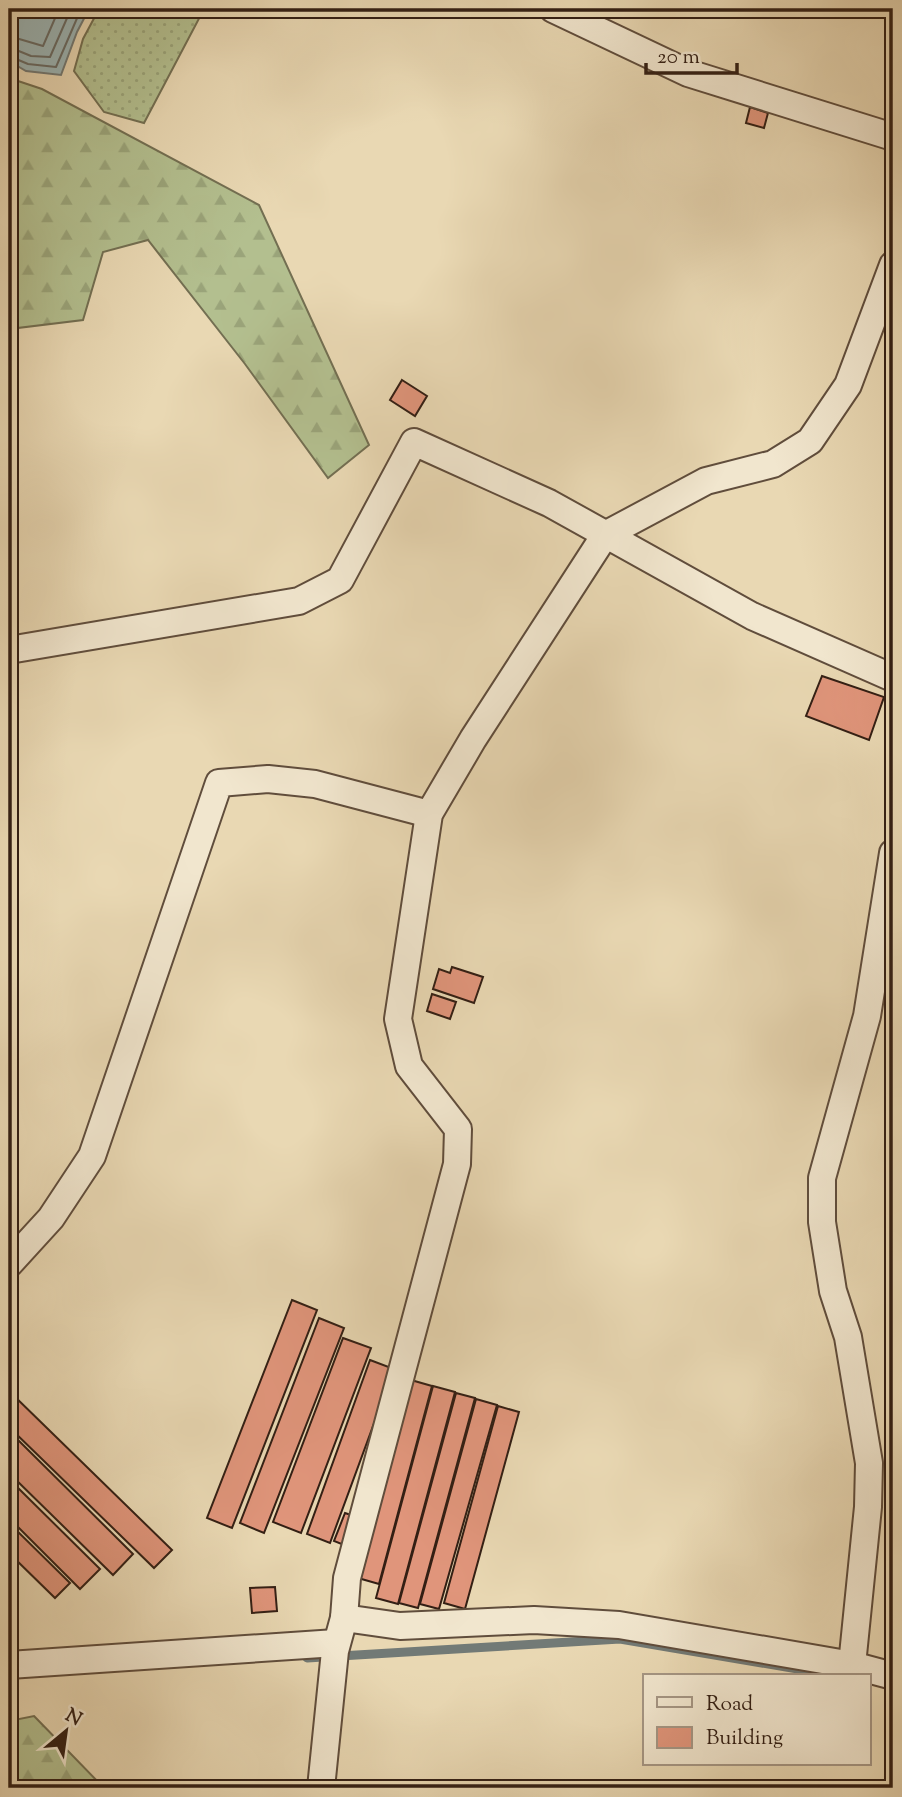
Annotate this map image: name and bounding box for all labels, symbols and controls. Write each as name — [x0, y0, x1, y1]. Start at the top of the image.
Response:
scale bar — [646, 32, 738, 76]
text: 20 m — [657, 43, 700, 73]
legend — [643, 1674, 870, 1766]
text: Road — [706, 1690, 753, 1720]
north arrow — [32, 1696, 102, 1766]
text: N — [60, 1703, 86, 1734]
text: Building — [706, 1724, 783, 1754]

